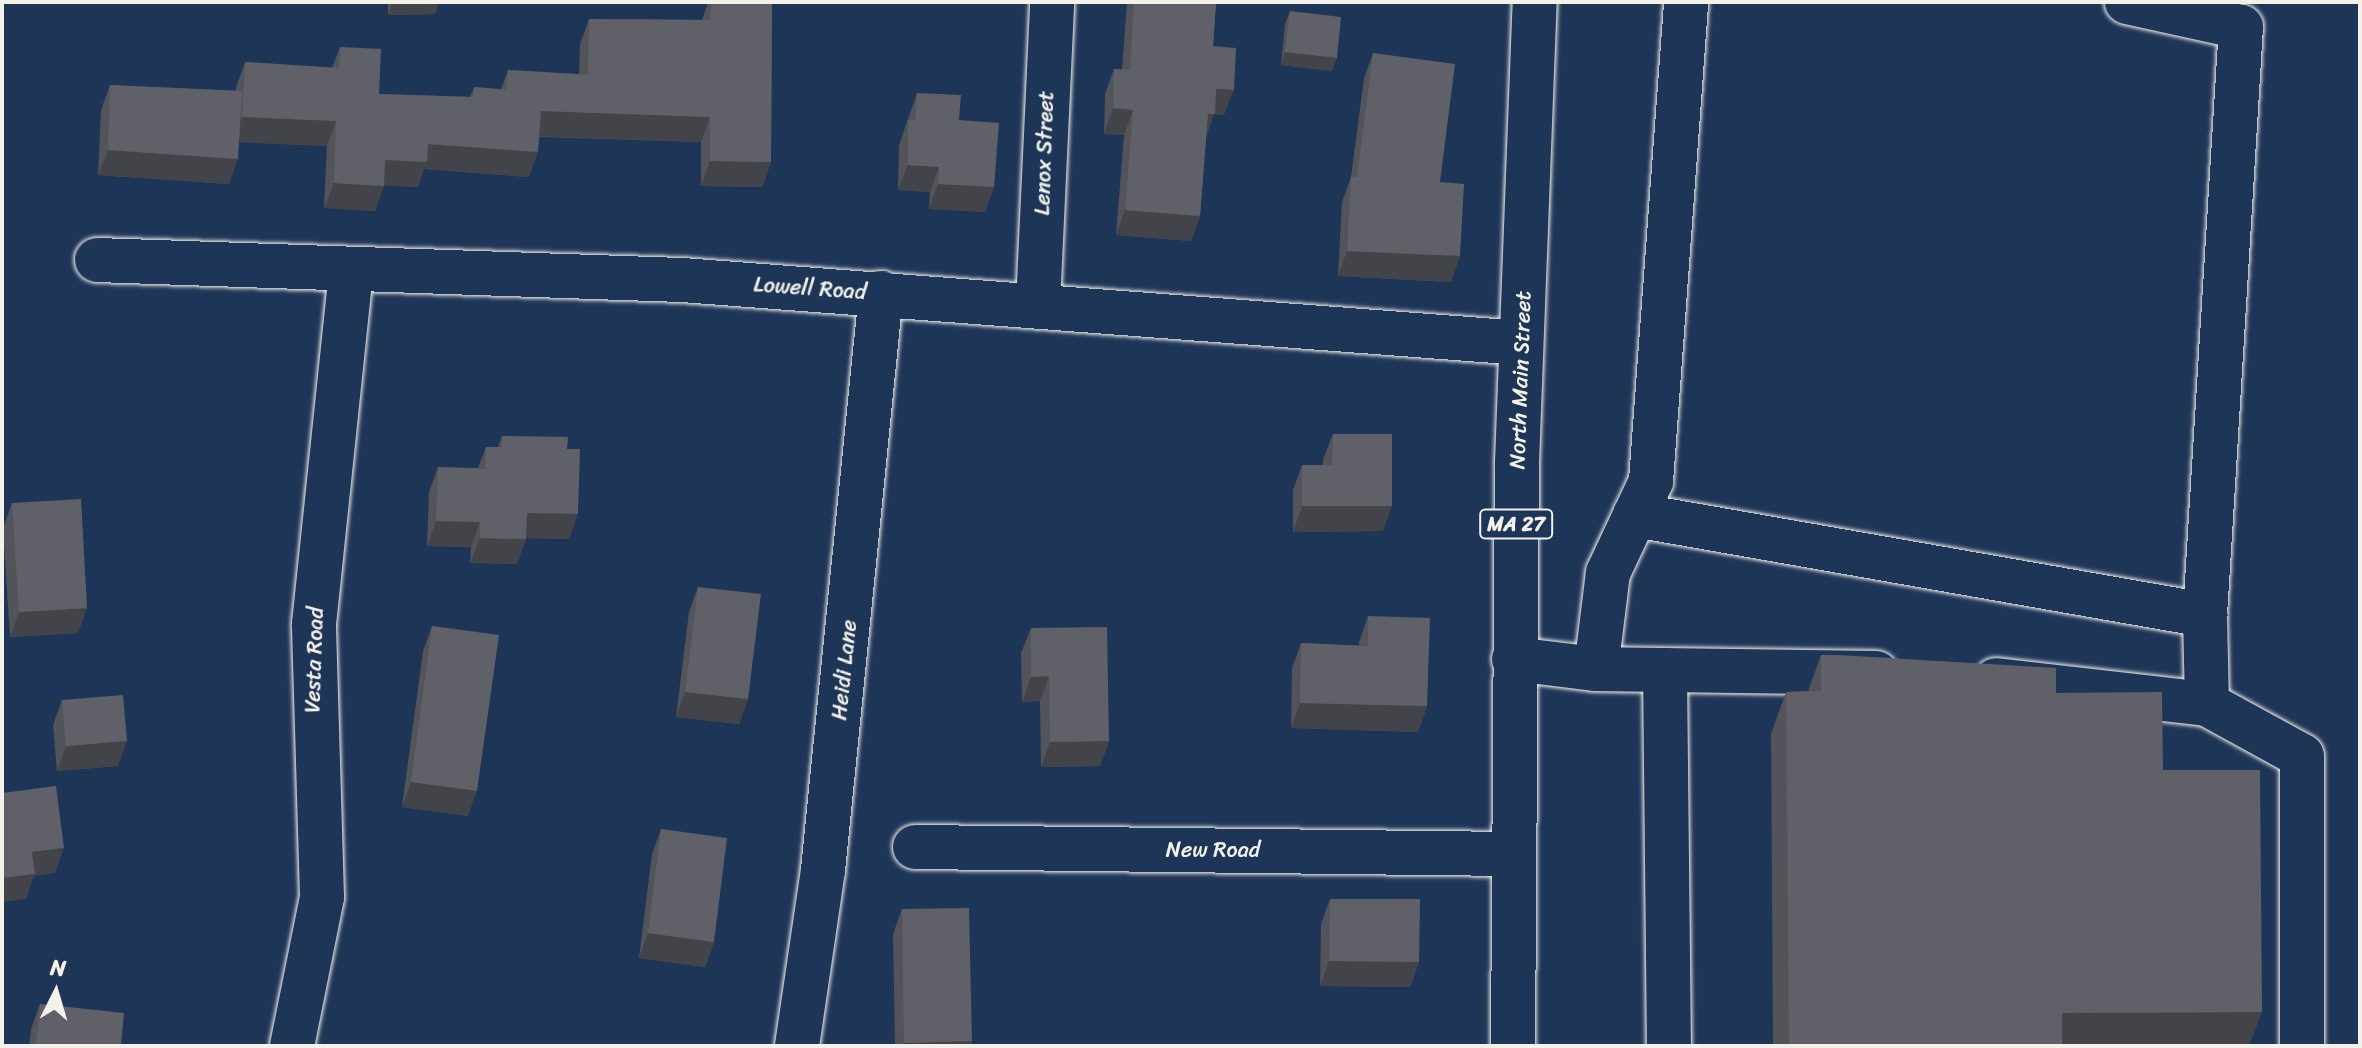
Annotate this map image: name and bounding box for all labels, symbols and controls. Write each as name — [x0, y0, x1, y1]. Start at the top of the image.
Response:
street label: Lenox Street — [1029, 90, 1059, 216]
street label: Lowell Road — [753, 271, 867, 305]
street label: North Main Street — [1504, 290, 1536, 470]
road number: MA 27 — [1478, 508, 1554, 540]
street label: Vesta Road — [299, 606, 329, 714]
street label: Heidi Lane — [826, 619, 862, 721]
street label: New Road — [1166, 837, 1260, 863]
text: N — [49, 948, 67, 988]
north arrow — [16, 952, 96, 1032]

